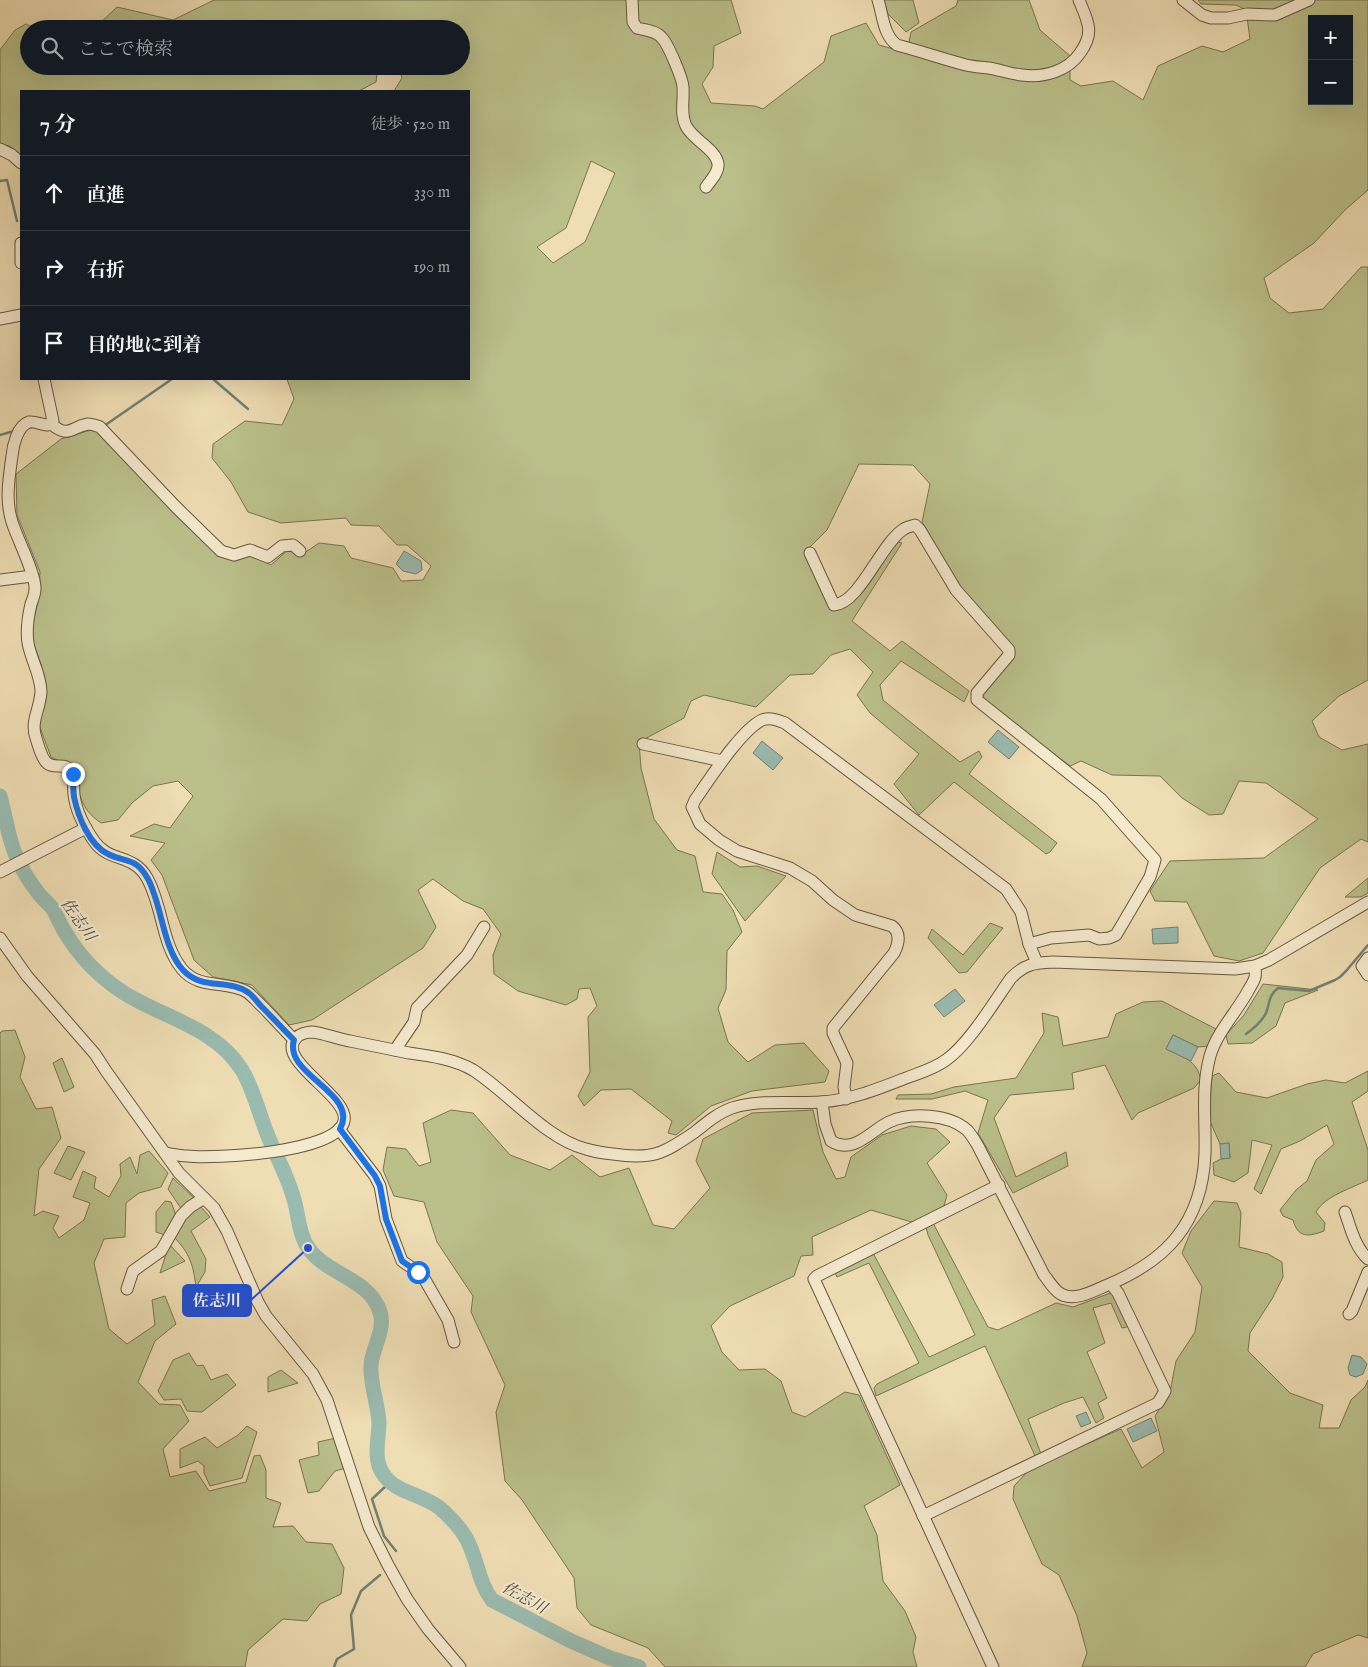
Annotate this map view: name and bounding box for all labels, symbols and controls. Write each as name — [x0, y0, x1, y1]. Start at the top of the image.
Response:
map controls — [1308, 15, 1353, 105]
button: + — [1308, 15, 1353, 60]
search box — [20, 20, 470, 75]
icon: search — [38, 34, 66, 62]
text: ここで検索 — [78, 38, 173, 62]
button: − — [1308, 60, 1353, 105]
text: 7 分 — [40, 112, 75, 139]
text: 徒歩 · 520 m — [371, 115, 450, 135]
icon: ahead — [40, 179, 68, 207]
text: 330 m — [414, 183, 450, 203]
text: 直進 — [87, 184, 125, 208]
icon: right — [40, 254, 68, 282]
text: 190 m — [413, 258, 450, 278]
text: 右折 — [87, 259, 125, 283]
icon: arrive — [40, 329, 68, 357]
text: 目的地に到着 — [87, 334, 201, 358]
route end — [62, 763, 85, 786]
water label: 佐志川 — [55, 895, 100, 947]
route start — [407, 1261, 430, 1284]
callout: 佐志川 — [183, 1285, 251, 1316]
text: 佐志川 — [193, 1292, 241, 1312]
water label: 佐志川 — [498, 1578, 552, 1620]

